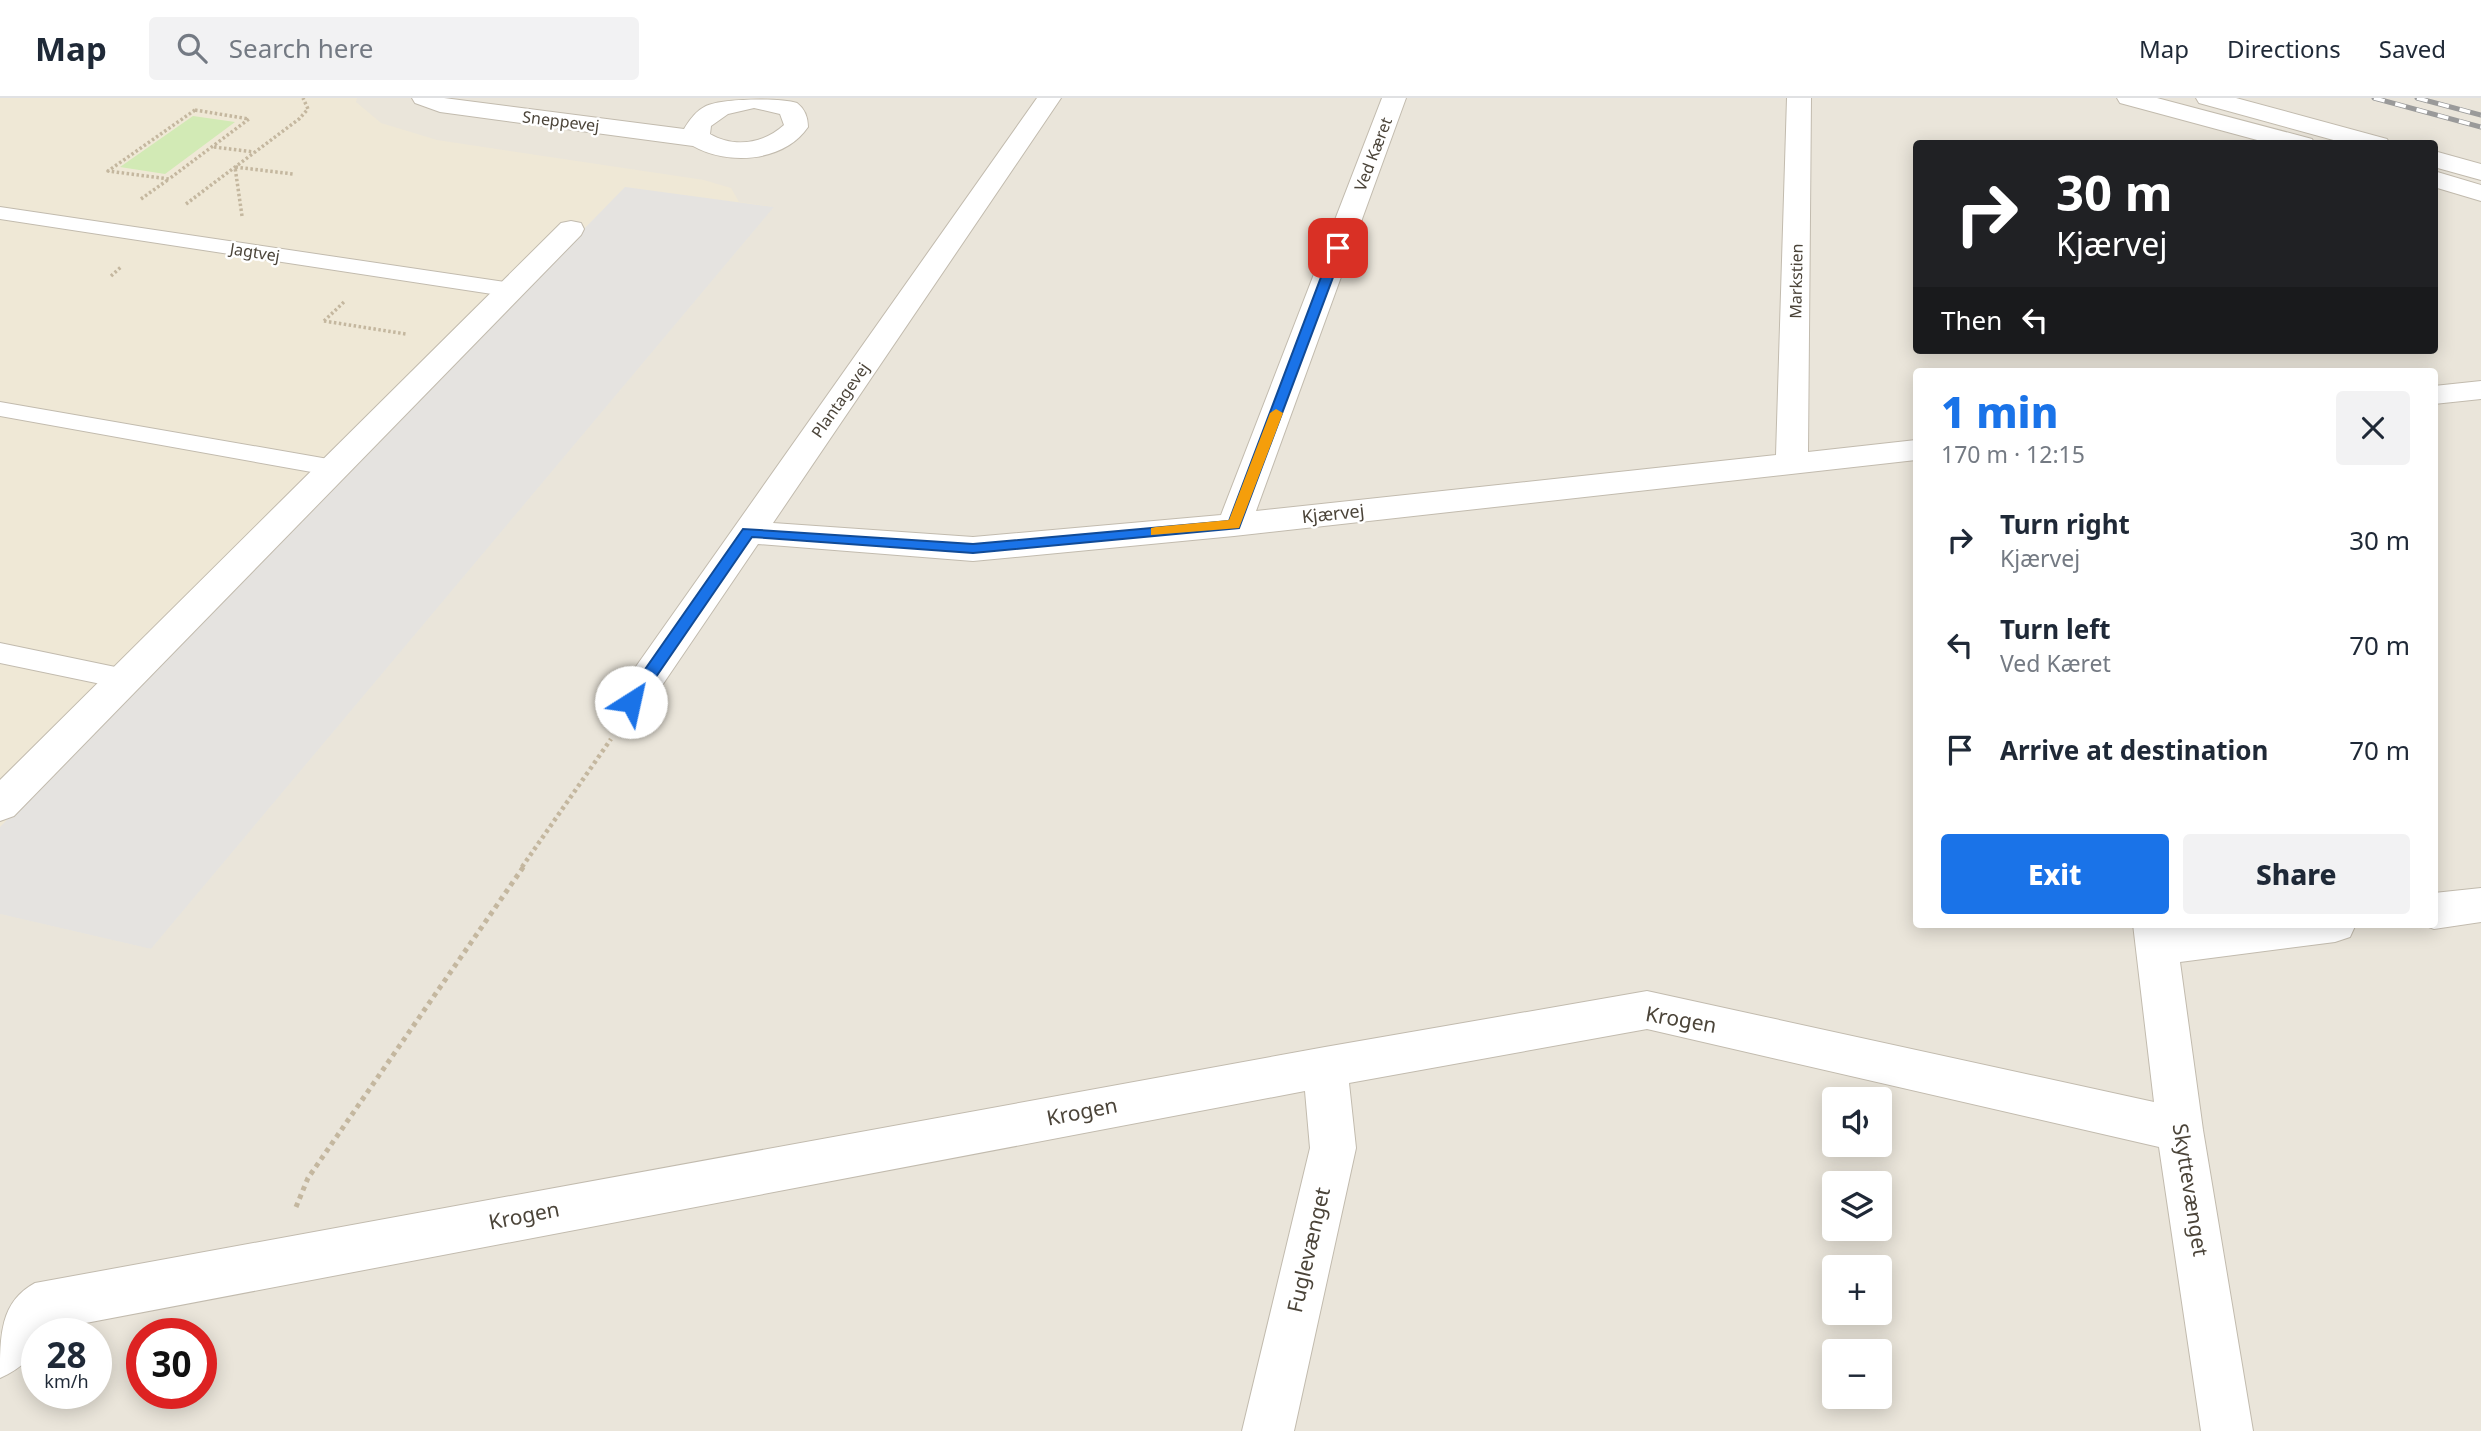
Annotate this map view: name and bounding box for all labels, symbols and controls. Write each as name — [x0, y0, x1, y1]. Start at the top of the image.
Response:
search box — [149, 17, 639, 80]
text: Map — [35, 26, 107, 71]
icon: search — [173, 29, 211, 67]
text: Search here — [229, 30, 373, 66]
text: Map — [2139, 32, 2189, 65]
text: Directions — [2227, 32, 2341, 65]
text: Saved — [2379, 32, 2446, 65]
street label: Sneppevej — [521, 105, 601, 137]
street label: Ved Kæret — [1349, 114, 1397, 194]
text: 30 m — [2056, 159, 2173, 225]
icon: right — [1941, 168, 2032, 259]
pin — [1308, 218, 1368, 278]
text: Kjærvej — [2056, 222, 2168, 265]
icon: arrive — [1319, 229, 1357, 267]
street label: Jagtvej — [226, 237, 282, 267]
street label: Markstien — [1784, 243, 1808, 319]
icon: left — [2016, 301, 2054, 339]
text: Then — [1941, 302, 2002, 338]
street label: Plantagevej — [806, 358, 874, 442]
text: 1 min — [1941, 383, 2058, 440]
button: close — [2336, 391, 2410, 465]
text: 170 m · 12:15 — [1941, 438, 2085, 470]
street label: Kjærvej — [1300, 498, 1365, 528]
text: Turn right — [2000, 506, 2130, 542]
icon: right — [1941, 521, 1979, 559]
text: 30 m — [2349, 522, 2410, 558]
text: Kjærvej — [2000, 542, 2080, 574]
text: Turn left — [2000, 611, 2111, 647]
icon: left — [1941, 626, 1979, 664]
text: 70 m — [2349, 627, 2410, 663]
text: Ved Kæret — [2000, 647, 2111, 679]
position arrow — [594, 665, 668, 739]
icon: arrive — [1941, 731, 1979, 769]
text: Arrive at destination — [2000, 732, 2269, 768]
text: 70 m — [2349, 732, 2410, 768]
button: Exit — [1941, 834, 2169, 914]
button: Share — [2183, 834, 2410, 914]
street label: Krogen — [1643, 999, 1719, 1039]
map controls — [1822, 1087, 1892, 1409]
button: sound — [1822, 1087, 1892, 1157]
street label: Krogen — [1044, 1090, 1120, 1132]
street label: Skyttevænget — [2167, 1121, 2215, 1259]
button: layers — [1822, 1171, 1892, 1241]
street label: Fuglevænget — [1280, 1184, 1336, 1315]
street label: Krogen — [486, 1194, 562, 1236]
button: + — [1822, 1255, 1892, 1325]
speed limit sign: 30 — [126, 1318, 217, 1409]
text: 28 — [46, 1331, 87, 1378]
button: − — [1822, 1339, 1892, 1409]
text: km/h — [44, 1369, 89, 1393]

